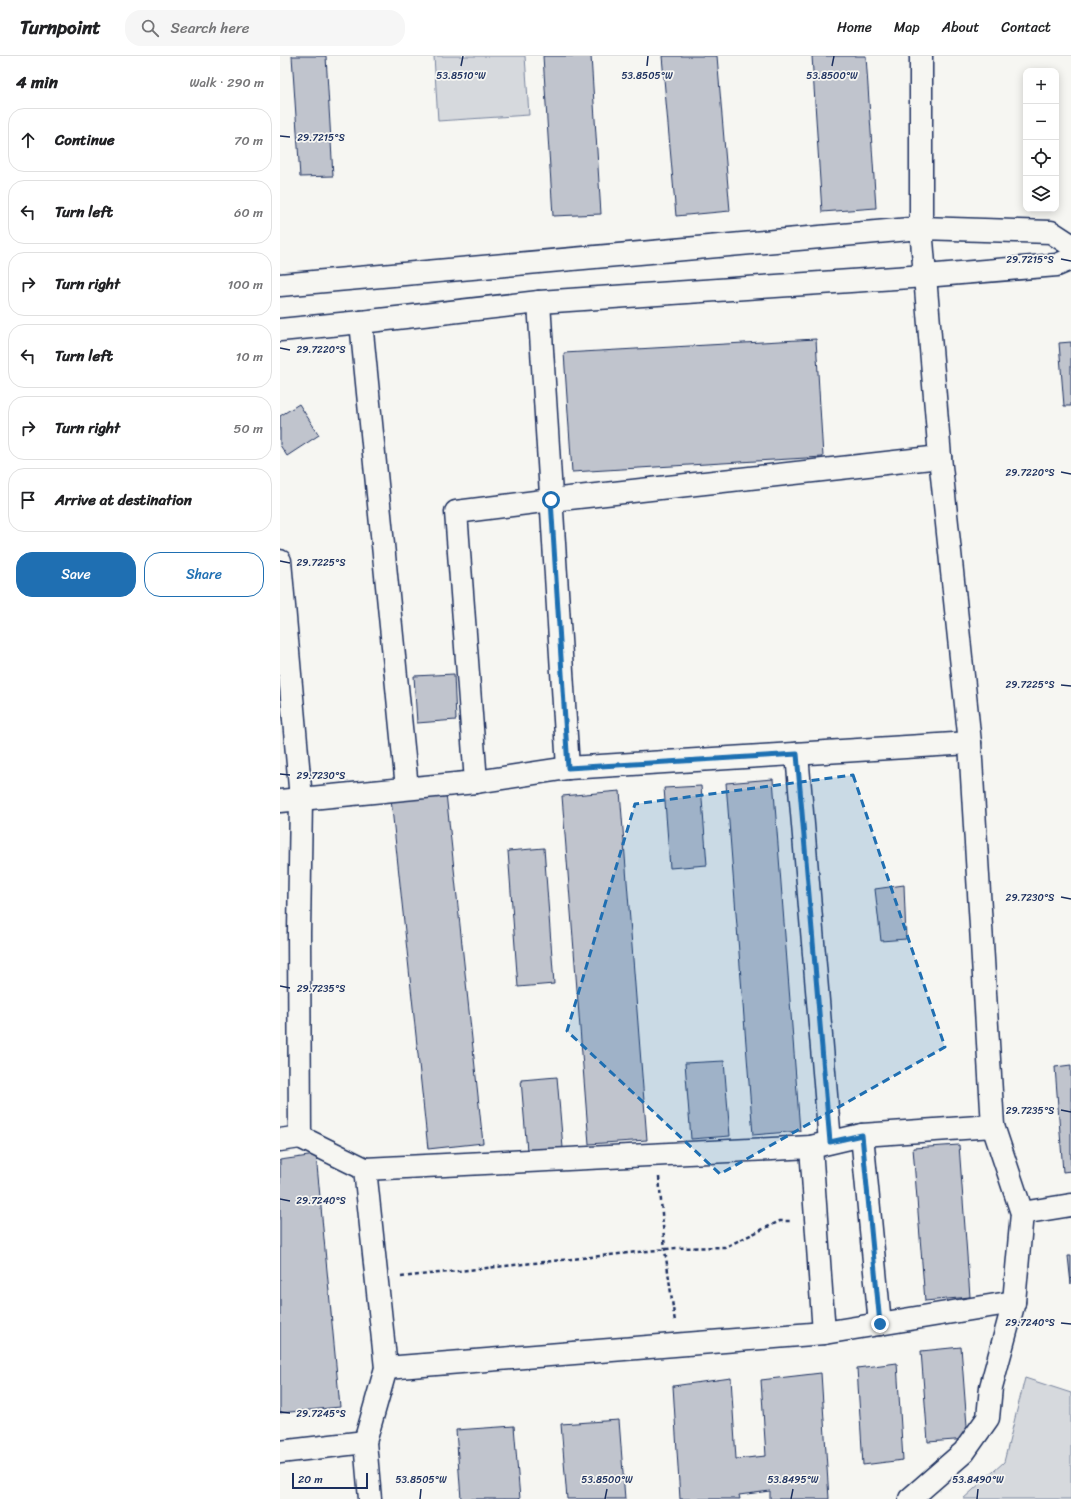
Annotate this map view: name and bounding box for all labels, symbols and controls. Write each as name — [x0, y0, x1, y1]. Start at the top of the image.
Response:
search box — [125, 10, 405, 46]
text: Turnpoint — [20, 11, 101, 44]
text: Search here — [171, 15, 250, 41]
text: Home — [837, 15, 872, 40]
text: Map — [894, 15, 920, 40]
text: About — [942, 15, 979, 40]
text: Contact — [1001, 15, 1051, 40]
icon: search — [139, 17, 161, 39]
text: 4 min — [16, 67, 58, 97]
text: 53.8510°W — [436, 67, 486, 85]
text: 53.8505°W — [621, 67, 673, 85]
text: 53.8500°W — [806, 67, 858, 85]
map controls — [1023, 68, 1059, 212]
button: + — [1023, 68, 1059, 104]
text: Walk · 290 m — [190, 71, 264, 94]
button: − — [1023, 104, 1059, 140]
text: Continue — [55, 127, 115, 153]
icon: ahead — [17, 129, 39, 151]
text: 70 m — [234, 129, 263, 152]
text: 29.7215°S — [297, 129, 345, 147]
button: locate — [1023, 140, 1059, 176]
button: layers — [1023, 176, 1059, 212]
text: Turn left — [55, 199, 113, 225]
icon: left — [17, 201, 39, 223]
text: 60 m — [234, 201, 263, 224]
text: 29.7215°S — [1006, 251, 1054, 269]
text: Turn right — [55, 271, 120, 297]
icon: right — [17, 273, 39, 295]
text: 100 m — [228, 273, 263, 296]
text: 29.7220°S — [296, 341, 346, 359]
text: Turn left — [55, 343, 113, 369]
icon: left — [17, 345, 39, 367]
text: 10 m — [236, 345, 263, 368]
text: Turn right — [55, 415, 120, 441]
icon: right — [17, 417, 39, 439]
text: 50 m — [233, 417, 263, 440]
text: 29.7220°S — [1005, 464, 1055, 482]
text: Arrive at destination — [55, 487, 192, 513]
icon: arrive — [17, 489, 39, 511]
route start — [542, 491, 560, 509]
button: Save — [16, 552, 136, 597]
button: Share — [144, 552, 264, 597]
text: 29.7225°S — [297, 554, 346, 572]
text: 29.7225°S — [1006, 676, 1055, 694]
text: 29.7230°S — [297, 767, 346, 785]
text: 29.7230°S — [1006, 889, 1055, 907]
text: 29.7235°S — [297, 980, 346, 998]
text: 29.7235°S — [1006, 1102, 1055, 1120]
text: 29.7240°S — [296, 1192, 346, 1210]
text: 29.7240°S — [1005, 1314, 1055, 1332]
route end — [871, 1315, 889, 1333]
text: 29.7245°S — [296, 1405, 346, 1423]
text: 20 m — [298, 1470, 323, 1489]
scale bar — [292, 1471, 368, 1490]
text: 53.8505°W — [395, 1471, 447, 1489]
text: 53.8500°W — [581, 1471, 633, 1489]
text: 53.8495°W — [767, 1471, 819, 1489]
text: 53.8490°W — [952, 1471, 1004, 1489]

